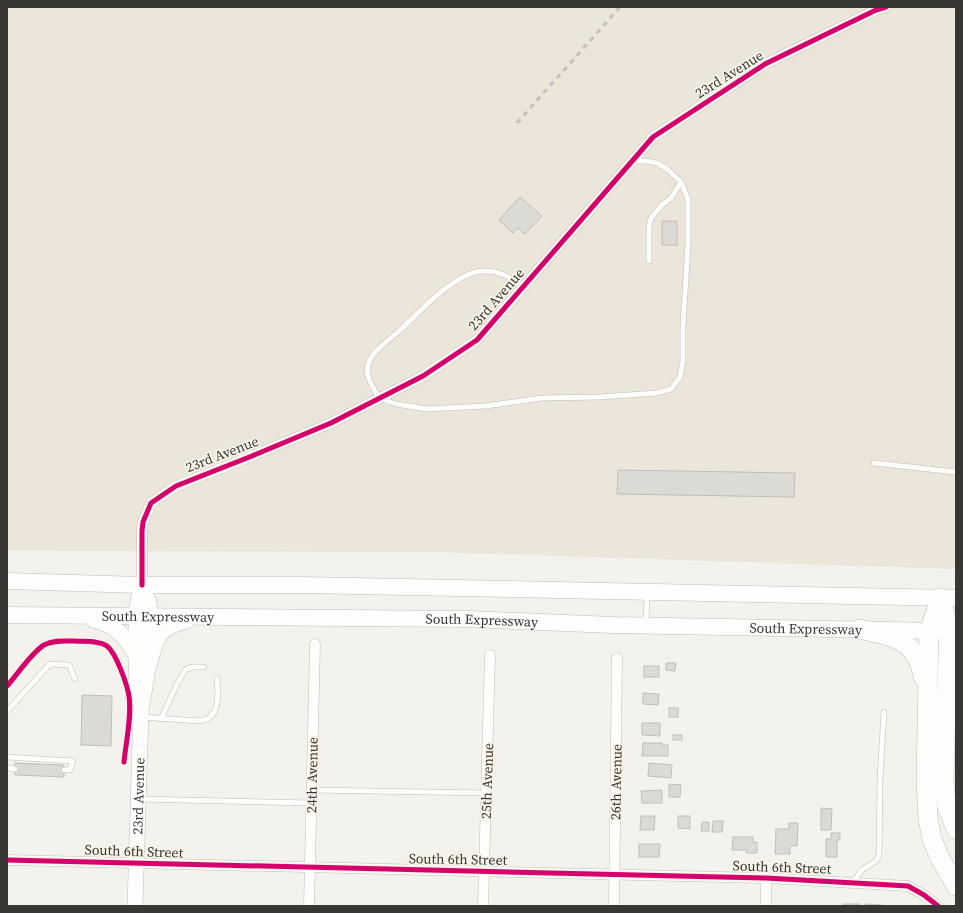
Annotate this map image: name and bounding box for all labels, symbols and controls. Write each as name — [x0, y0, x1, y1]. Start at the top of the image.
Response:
street label: 23rd Avenue — [691, 45, 767, 103]
street label: 23rd Avenue — [463, 263, 529, 335]
street label: 23rd Avenue — [182, 431, 262, 477]
street label: South Expressway — [102, 606, 215, 627]
street label: South Expressway — [426, 609, 539, 632]
street label: South Expressway — [749, 618, 863, 640]
street label: 24th Avenue — [301, 737, 323, 813]
street label: 25th Avenue — [476, 743, 498, 819]
street label: 26th Avenue — [605, 744, 627, 820]
street label: 23rd Avenue — [127, 757, 150, 835]
street label: South 6th Street — [84, 839, 184, 863]
street label: South 6th Street — [409, 848, 508, 870]
street label: South 6th Street — [732, 855, 832, 879]

